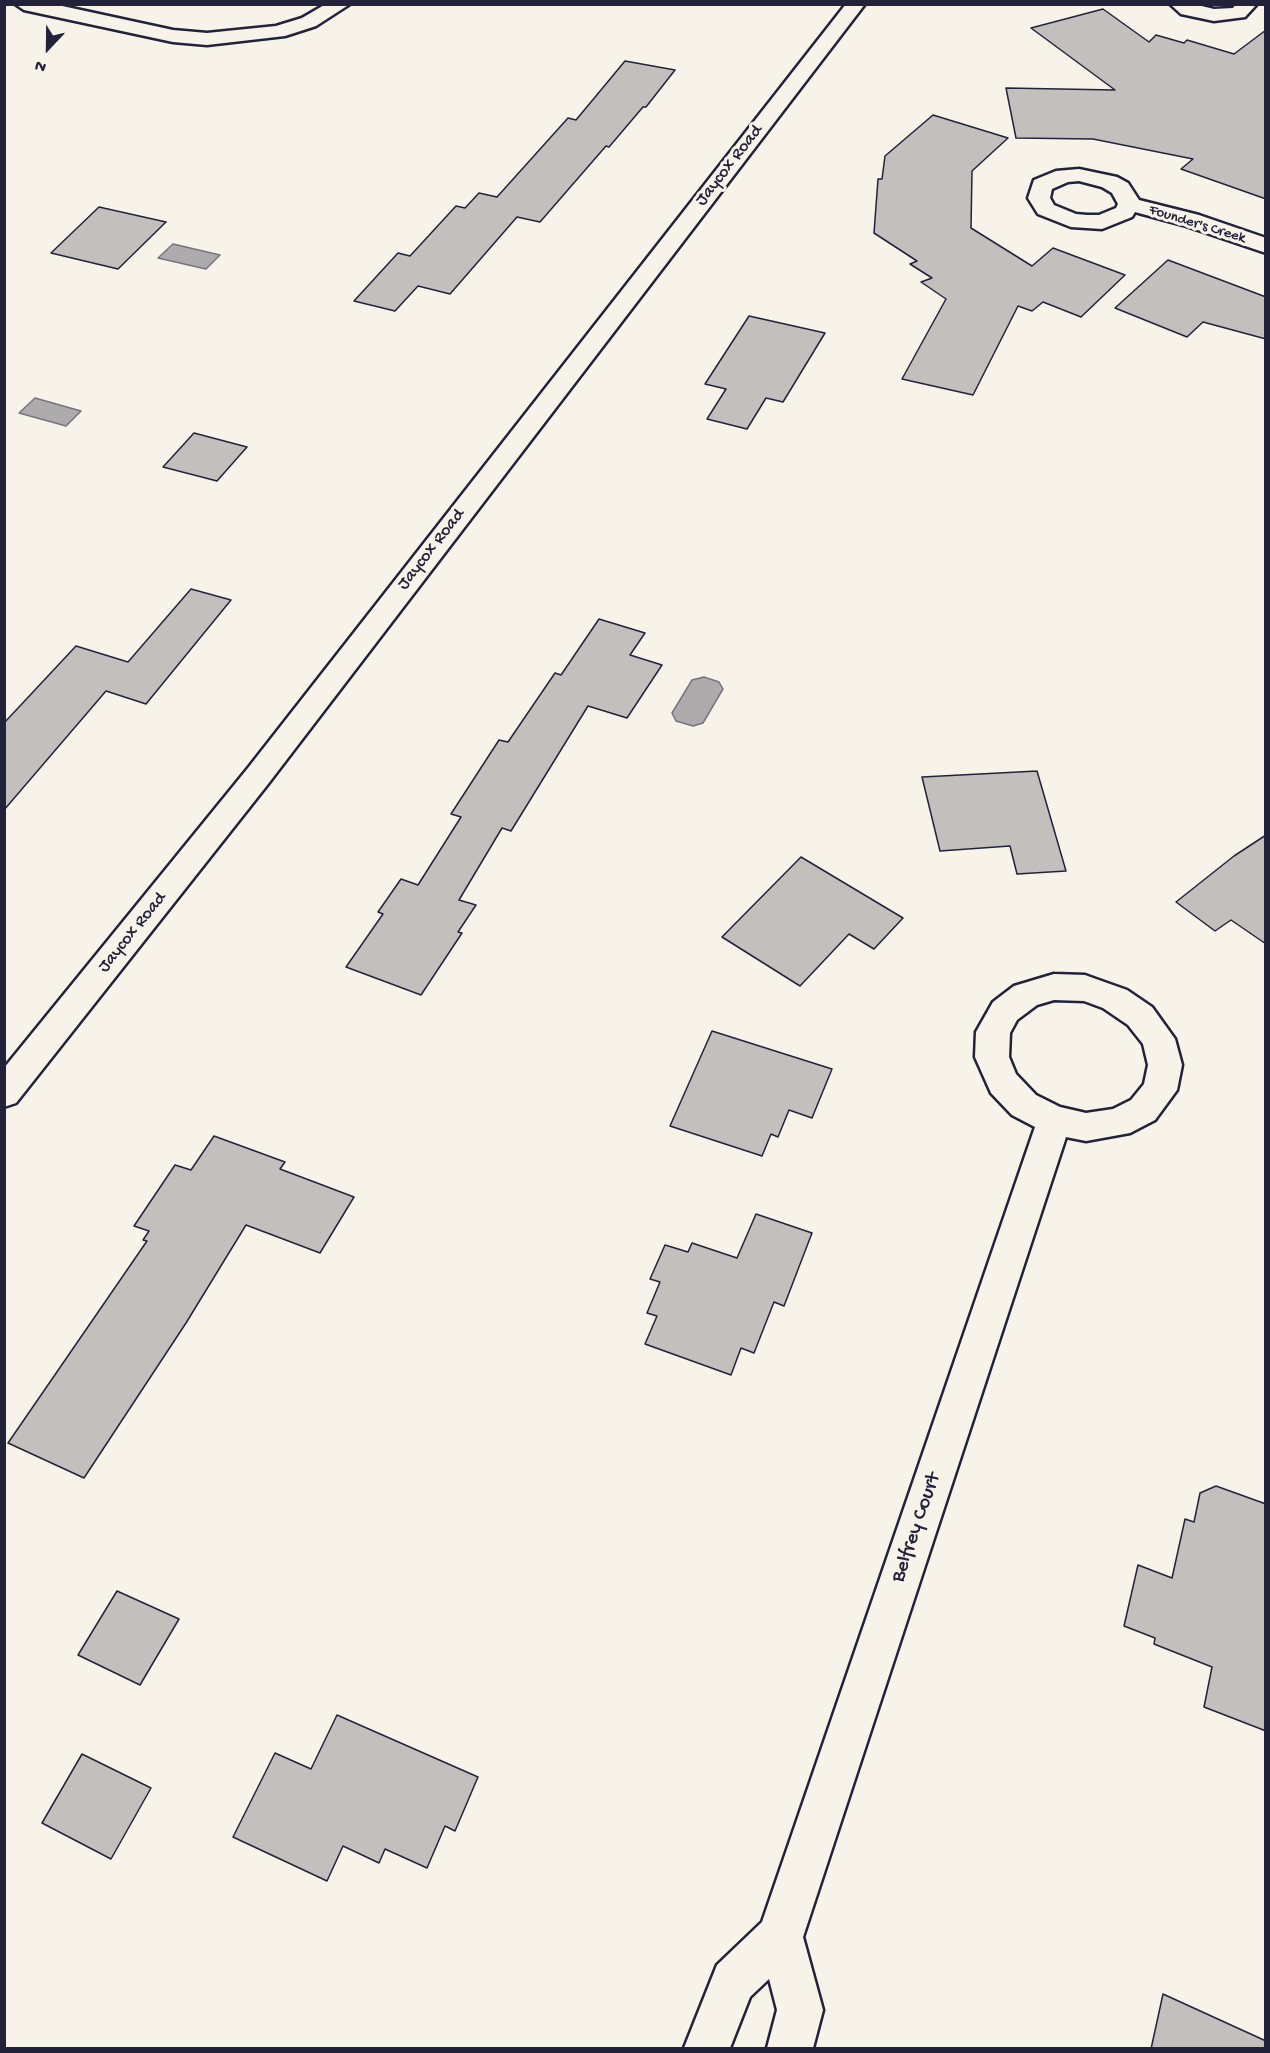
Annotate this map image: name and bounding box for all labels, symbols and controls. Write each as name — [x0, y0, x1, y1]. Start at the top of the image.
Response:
north arrow — [18, 18, 78, 78]
text: N — [33, 54, 49, 76]
street label: Jaycox Road — [692, 121, 768, 211]
street label: Founder's Creek — [1147, 202, 1247, 248]
street label: Jaycox Road — [394, 505, 470, 595]
street label: Jaycox Road — [94, 889, 172, 977]
street label: Belfrey Court — [886, 1470, 948, 1586]

